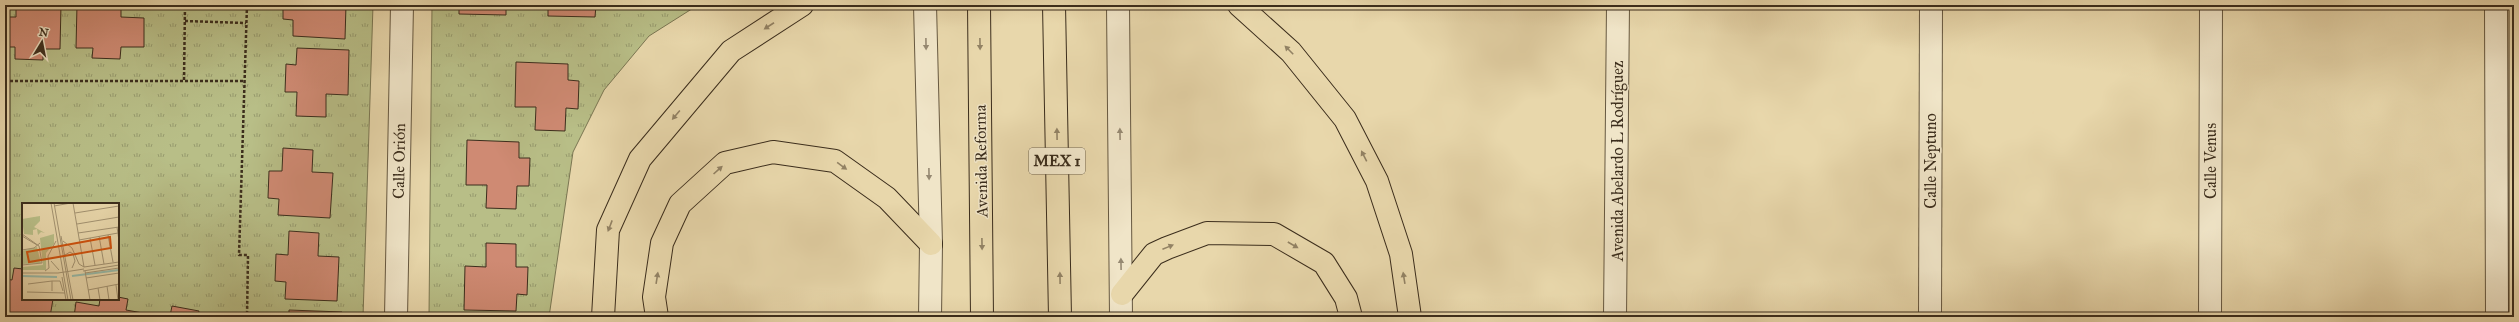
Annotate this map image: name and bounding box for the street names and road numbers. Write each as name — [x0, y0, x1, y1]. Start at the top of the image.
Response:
street label: Avenida Abelardo L Rodríguez — [1608, 60, 1628, 262]
street label: Avenida Reforma — [971, 104, 992, 219]
street label: Calle Neptuno — [1921, 113, 1940, 209]
street label: Calle Orión — [389, 123, 409, 199]
street label: Calle Venus — [2201, 123, 2220, 199]
road number: MEX 1 — [1029, 148, 1085, 174]

